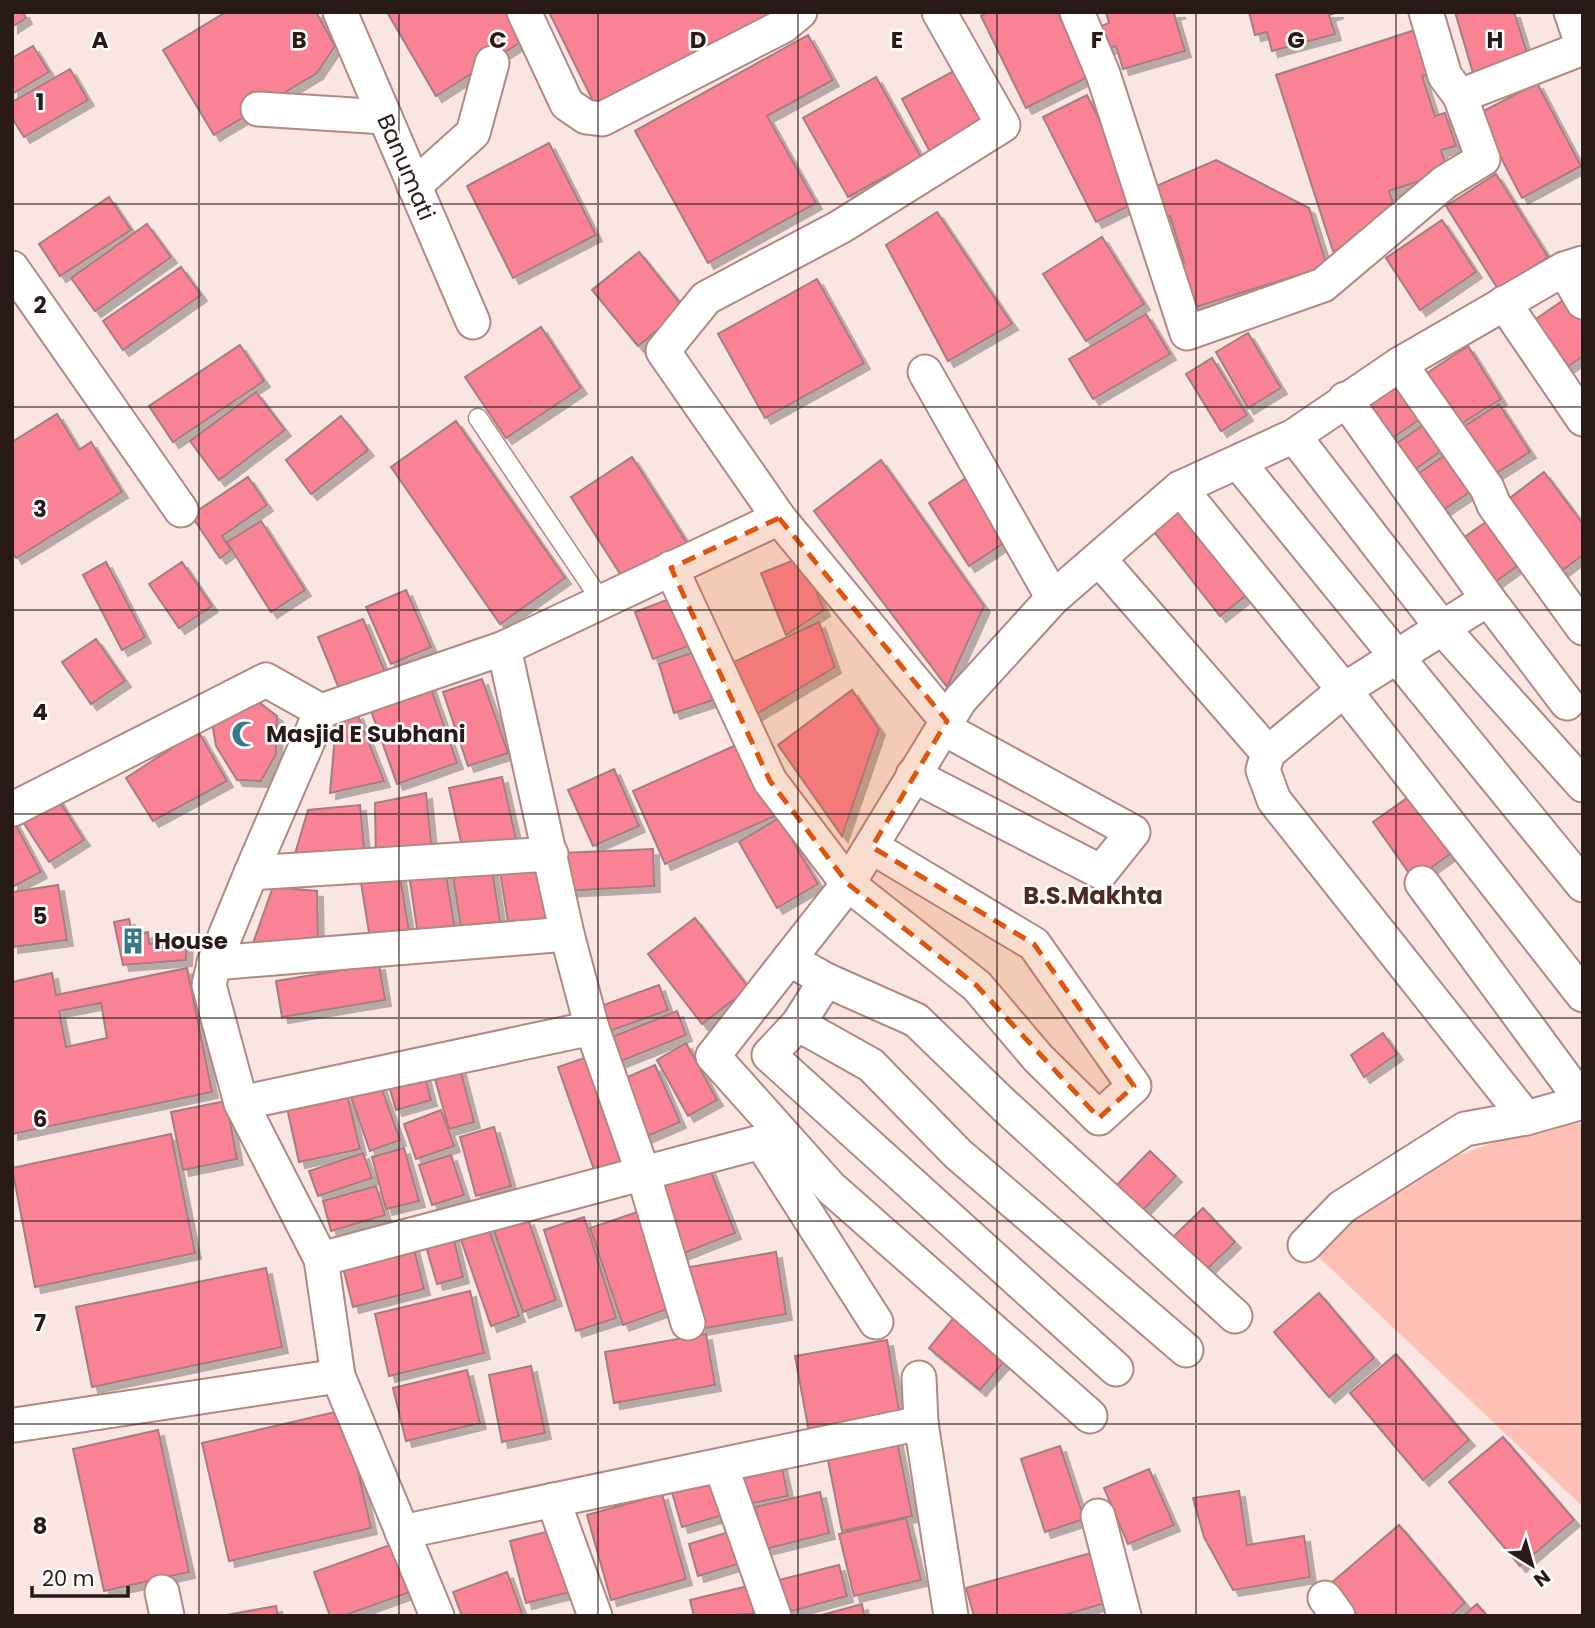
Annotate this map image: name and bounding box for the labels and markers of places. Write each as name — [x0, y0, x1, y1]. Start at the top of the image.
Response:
place label: Masjid E Subhani — [266, 718, 466, 750]
mosque icon: Masjid E Subhani — [230, 719, 260, 749]
place label: House — [154, 925, 228, 957]
building icon: House — [118, 926, 148, 956]

